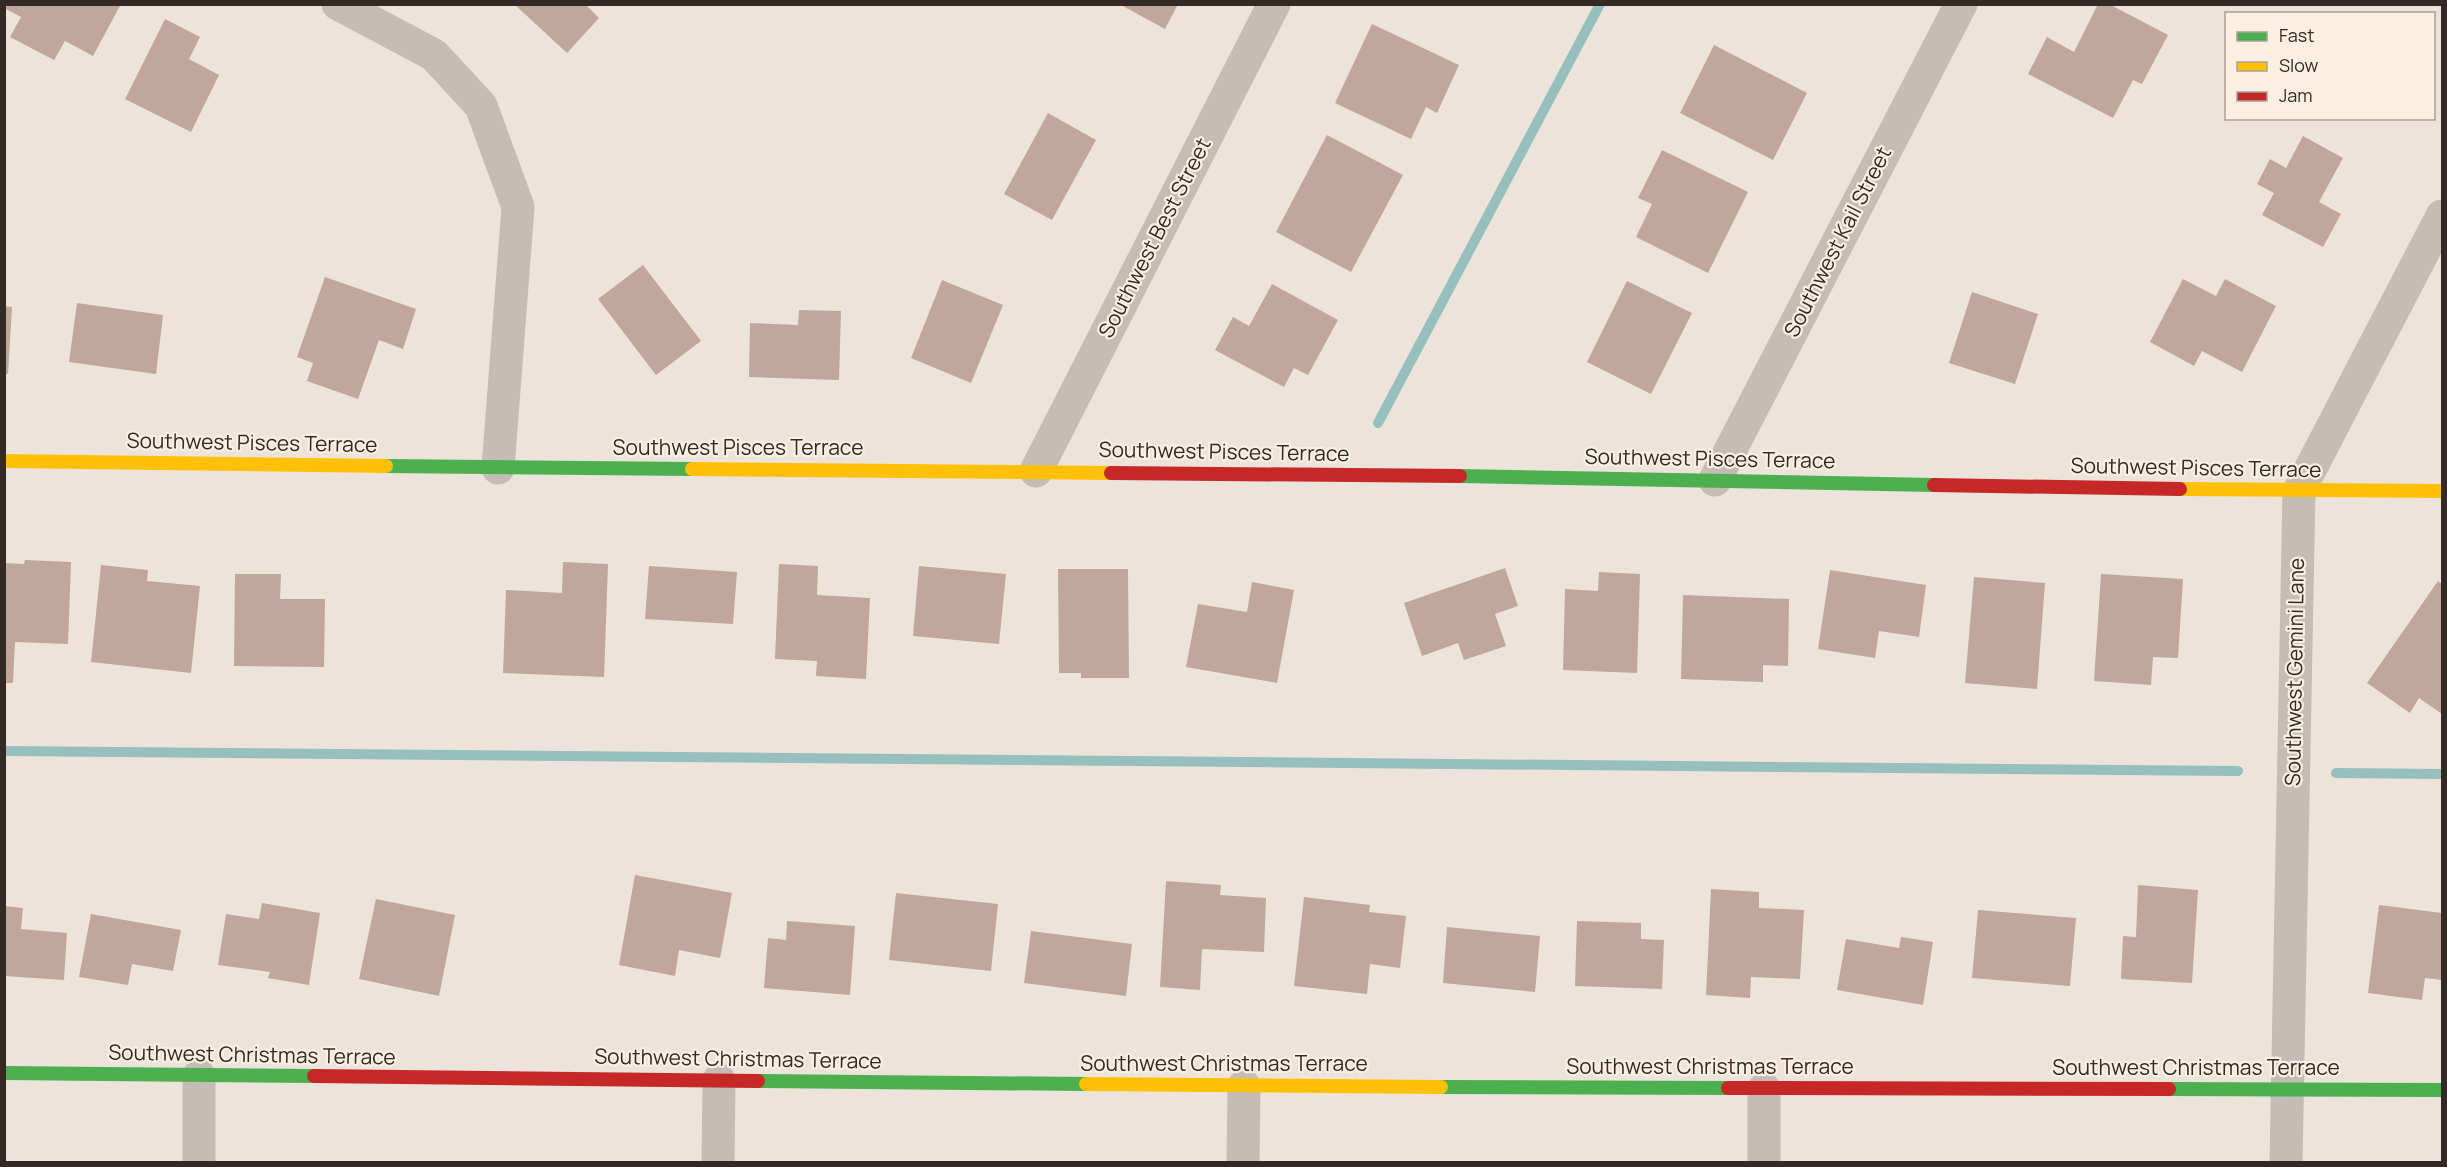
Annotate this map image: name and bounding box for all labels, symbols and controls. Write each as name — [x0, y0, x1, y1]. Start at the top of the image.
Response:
legend — [2225, 12, 2435, 120]
text: Fast — [2279, 23, 2314, 47]
text: Slow — [2279, 53, 2319, 77]
text: Jam — [2279, 83, 2313, 107]
street label: Southwest Best Street — [1092, 133, 1217, 342]
street label: Southwest Kail Street — [1777, 142, 1897, 342]
street label: Southwest Pisces Terrace — [126, 426, 378, 458]
street label: Southwest Pisces Terrace — [613, 433, 863, 461]
street label: Southwest Pisces Terrace — [1098, 435, 1350, 467]
street label: Southwest Pisces Terrace — [1584, 442, 1836, 474]
street label: Southwest Pisces Terrace — [2070, 451, 2322, 483]
street label: Southwest Gemini Lane — [2278, 558, 2310, 786]
street label: Southwest Christmas Terrace — [108, 1037, 396, 1071]
street label: Southwest Christmas Terrace — [594, 1041, 882, 1075]
street label: Southwest Christmas Terrace — [1080, 1049, 1368, 1077]
street label: Southwest Christmas Terrace — [1566, 1052, 1854, 1080]
street label: Southwest Christmas Terrace — [2052, 1053, 2340, 1081]

